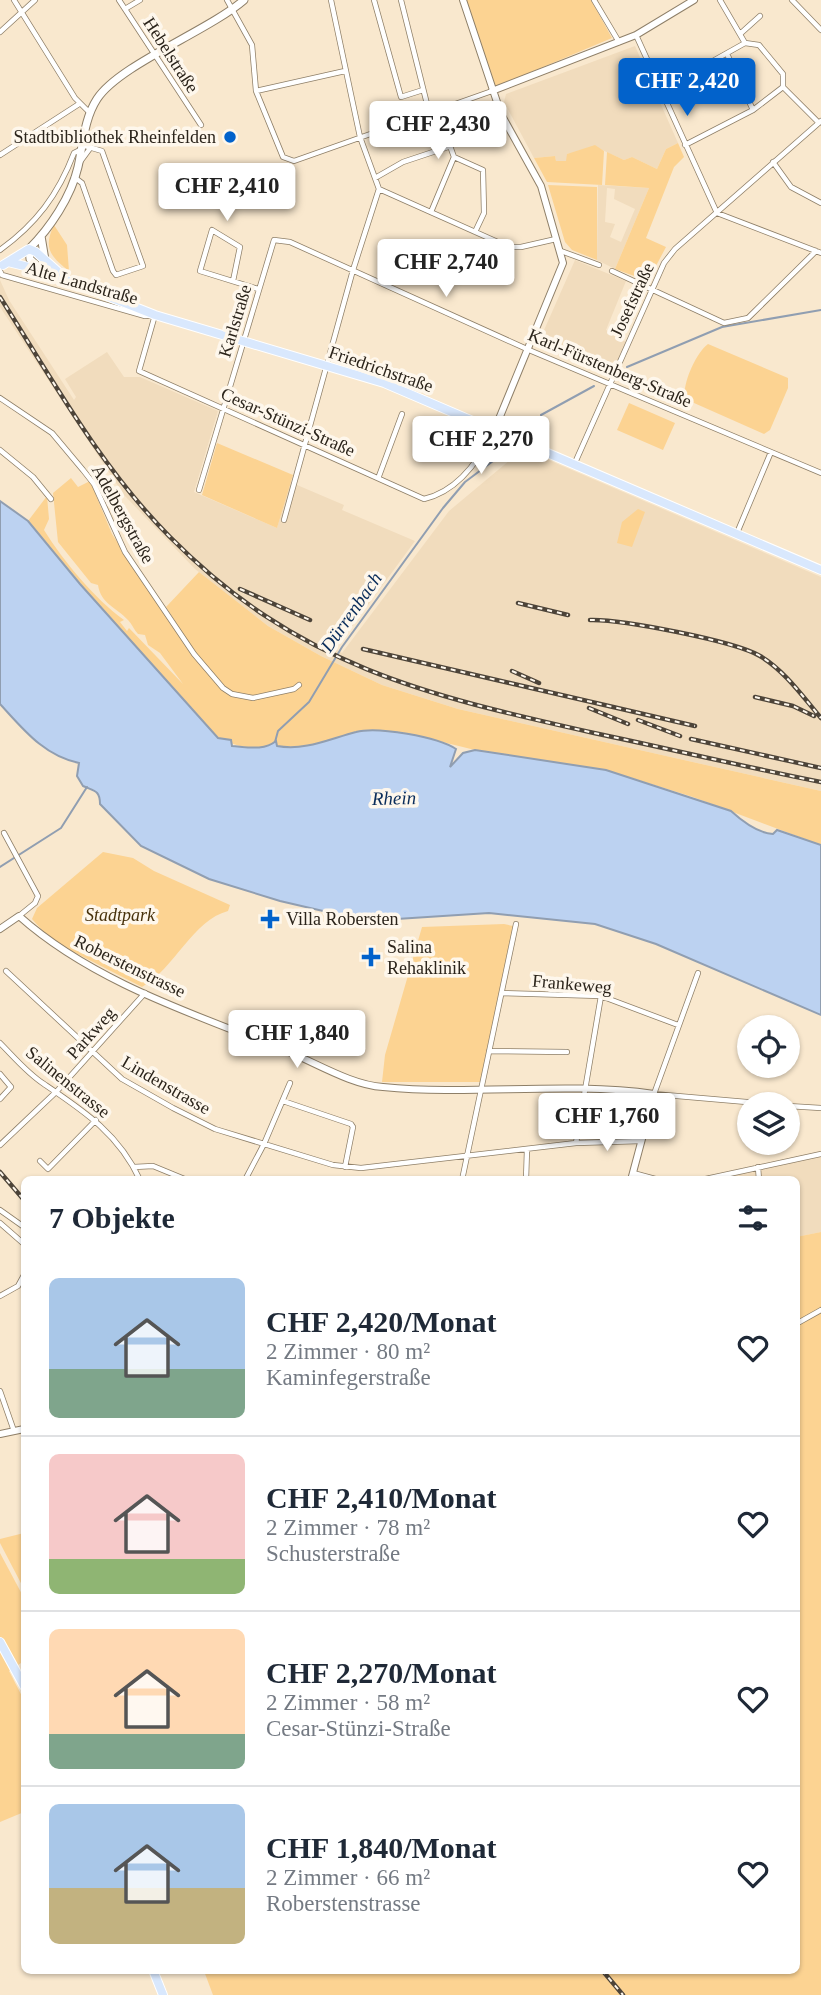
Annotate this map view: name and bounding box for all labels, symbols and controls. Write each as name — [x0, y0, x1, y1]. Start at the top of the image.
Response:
street label: Hebelstraße — [139, 14, 203, 96]
pin: CHF 2,420 — [607, 58, 767, 118]
text: CHF 2,420 — [634, 68, 740, 93]
pin: CHF 2,430 — [358, 102, 518, 161]
text: CHF 2,430 — [385, 111, 491, 136]
place label: Stadtbibliothek Rheinfelden — [14, 127, 216, 147]
marker: Stadtbibliothek Rheinfelden — [222, 129, 238, 145]
pin: CHF 2,410 — [147, 164, 307, 223]
text: CHF 2,410 — [174, 173, 280, 198]
pin: CHF 2,740 — [366, 240, 526, 299]
text: CHF 2,740 — [393, 249, 499, 274]
street label: Alte Landstraße — [24, 257, 140, 309]
street label: Josefstraße — [606, 260, 658, 340]
street label: Karlstraße — [214, 282, 256, 360]
street label: Karl-Fürstenberg-Straße — [525, 324, 695, 412]
street label: Friedrichstraße — [326, 342, 436, 396]
street label: Cesar-Stünzi-Straße — [218, 383, 358, 461]
pin: CHF 2,270 — [401, 416, 561, 476]
text: CHF 2,270 — [428, 426, 534, 451]
street label: Adelbergstraße — [88, 461, 158, 567]
water label: Dürrenbach — [315, 568, 386, 657]
water label: Rhein — [371, 787, 416, 809]
park label: Stadtpark — [85, 905, 156, 925]
marker: Villa Robersten — [260, 909, 280, 929]
place label: Villa Robersten — [286, 909, 398, 929]
street label: Roberstenstrasse — [71, 930, 189, 1002]
place label: Salina Rehaklinik — [387, 937, 466, 978]
marker: Salina Rehaklinik — [361, 947, 381, 967]
street label: Frankeweg — [531, 971, 613, 997]
street label: Parkweg — [62, 1003, 120, 1063]
pin: CHF 1,840 — [217, 1010, 377, 1070]
map controls — [737, 1015, 800, 1155]
button: locate — [737, 1015, 800, 1078]
text: CHF 1,840 — [244, 1020, 350, 1045]
street label: Salinenstrasse — [22, 1042, 114, 1122]
street label: Lindenstrasse — [118, 1052, 214, 1118]
button: layers — [737, 1092, 800, 1155]
pin: CHF 1,760 — [527, 1094, 687, 1153]
text: CHF 1,760 — [554, 1103, 660, 1128]
icon: filters — [734, 1199, 772, 1237]
text: 7 Objekte — [49, 1201, 175, 1234]
text: CHF 2,420/Monat — [266, 1305, 497, 1338]
icon: home — [105, 1306, 189, 1390]
icon: heart — [734, 1329, 772, 1367]
text: 2 Zimmer · 80 m² — [266, 1339, 430, 1364]
text: Kaminfegerstraße — [266, 1365, 431, 1390]
text: CHF 2,410/Monat — [266, 1481, 497, 1514]
icon: home — [105, 1482, 189, 1566]
icon: heart — [734, 1505, 772, 1543]
text: 2 Zimmer · 78 m² — [266, 1515, 430, 1540]
text: Schusterstraße — [266, 1541, 400, 1566]
text: CHF 2,270/Monat — [266, 1656, 497, 1689]
icon: home — [105, 1657, 189, 1741]
icon: heart — [734, 1680, 772, 1718]
text: 2 Zimmer · 58 m² — [266, 1690, 430, 1715]
text: Cesar-Stünzi-Straße — [266, 1716, 451, 1741]
text: CHF 1,840/Monat — [266, 1831, 497, 1864]
icon: home — [105, 1832, 189, 1916]
icon: heart — [734, 1855, 772, 1893]
text: 2 Zimmer · 66 m² — [266, 1865, 430, 1890]
text: Roberstenstrasse — [266, 1891, 421, 1916]

